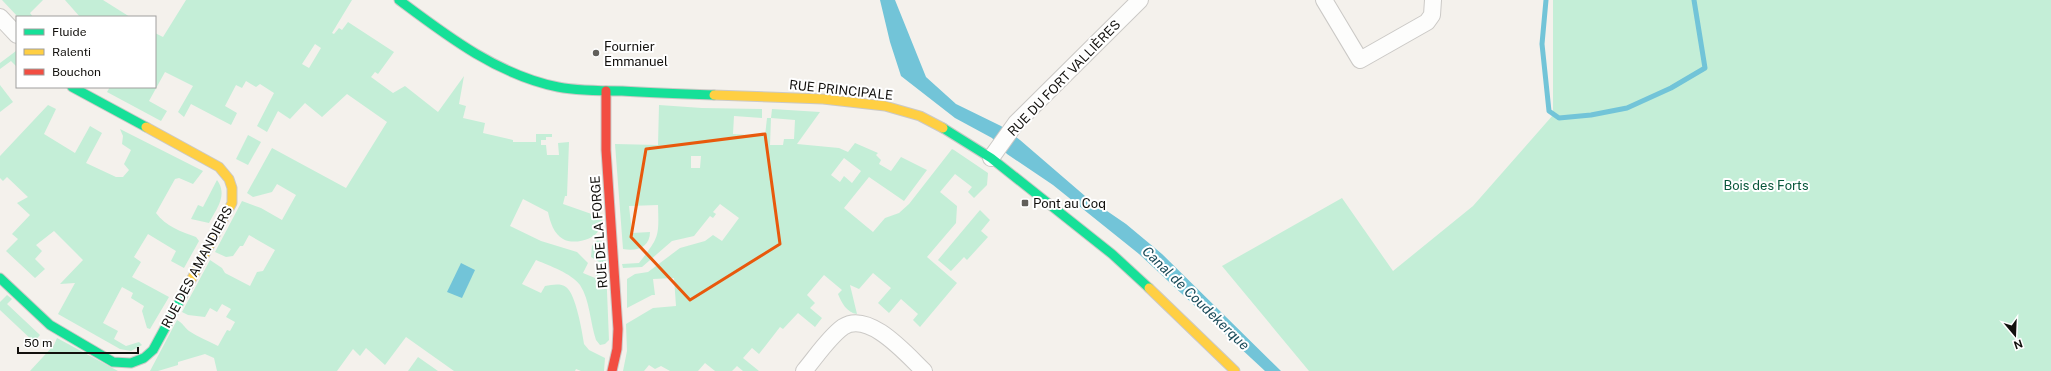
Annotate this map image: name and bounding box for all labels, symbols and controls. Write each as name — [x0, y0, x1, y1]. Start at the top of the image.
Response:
legend — [16, 16, 156, 88]
street label: RUE DU FORT VALLIÈRES — [1004, 16, 1123, 139]
text: Fluide — [52, 25, 87, 39]
place label: Fournier Emmanuel — [604, 39, 668, 69]
text: Ralenti — [52, 45, 91, 59]
marker: Fournier Emmanuel — [591, 48, 601, 58]
text: Bouchon — [52, 65, 101, 79]
street label: RUE PRINCIPALE — [788, 77, 894, 103]
street label: RUE DE LA FORGE — [588, 175, 610, 289]
park label: Bois des Forts — [1723, 178, 1809, 193]
place label: Pont au Coq — [1033, 196, 1106, 211]
marker: Pont au Coq — [1020, 198, 1030, 208]
street label: RUE DES AMANDIERS — [159, 204, 235, 330]
water label: Canal de Coudekerque — [1139, 243, 1253, 353]
north arrow — [1995, 315, 2035, 355]
scale bar — [18, 329, 138, 355]
text: 50 m — [24, 336, 52, 350]
text: N — [2012, 337, 2024, 352]

